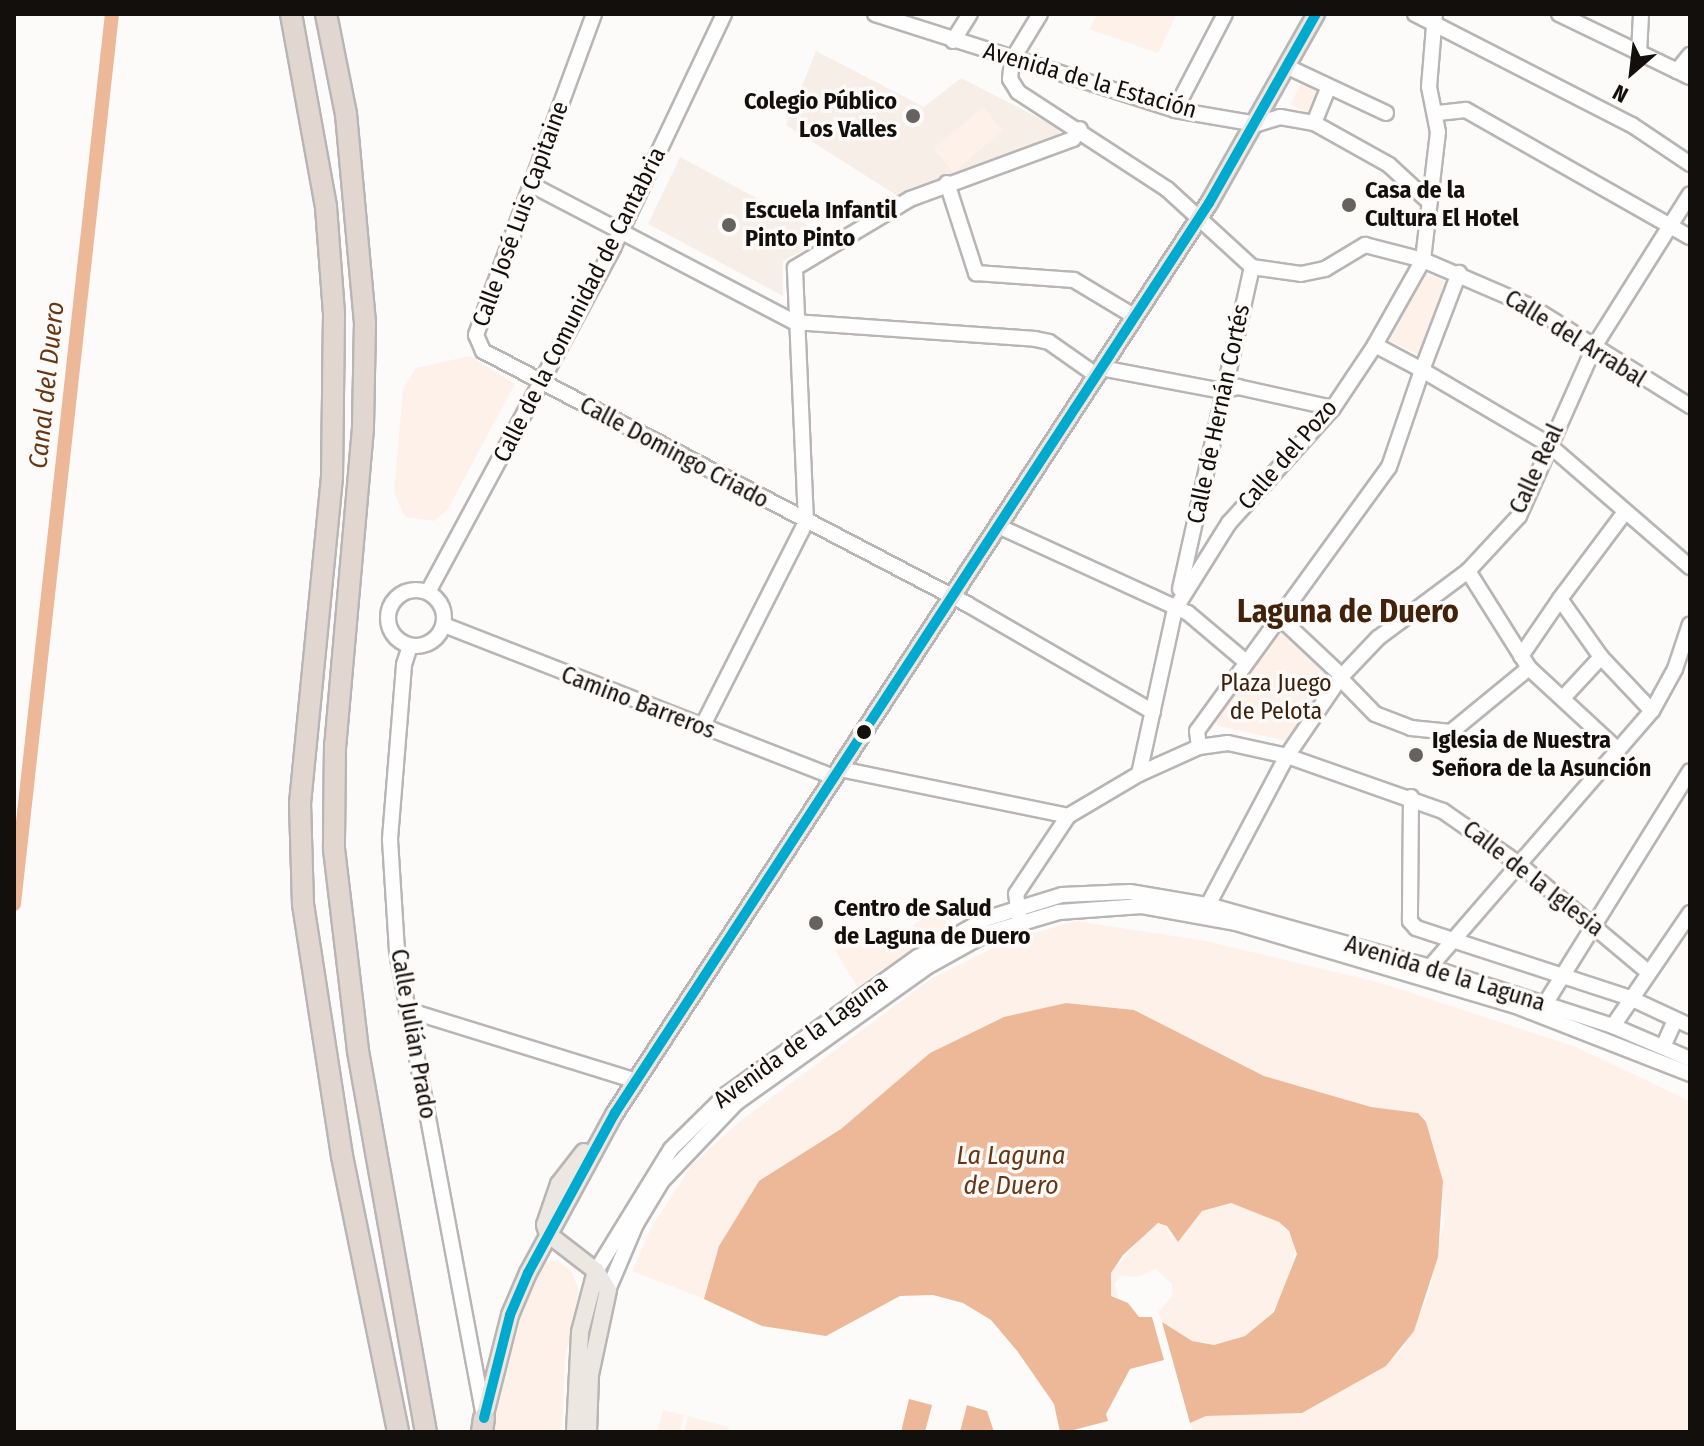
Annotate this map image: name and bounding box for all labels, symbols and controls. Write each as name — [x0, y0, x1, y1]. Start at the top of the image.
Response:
north arrow — [1592, 32, 1672, 112]
street label: Avenida de la Estación — [980, 37, 1200, 125]
text: N — [1608, 79, 1633, 109]
place label: Colegio Público Los Valles — [744, 88, 897, 144]
street label: Calle José Luis Capitaine — [467, 97, 575, 331]
marker: Colegio Público Los Valles — [904, 107, 922, 125]
street label: Calle de la Comunidad de Cantabria — [488, 143, 672, 467]
place label: Casa de la Cultura El Hotel — [1365, 177, 1519, 233]
marker: Casa de la Cultura El Hotel — [1340, 196, 1358, 214]
place label: Escuela Infantil Pinto Pinto — [745, 197, 897, 253]
marker: Escuela Infantil Pinto Pinto — [720, 216, 738, 234]
street label: Calle del Arrabal — [1499, 284, 1651, 394]
water label: Canal del Duero — [23, 300, 71, 470]
street label: Calle de Hernán Cortés — [1182, 302, 1256, 526]
street label: Calle Domingo Criado — [575, 391, 773, 515]
street label: Calle del Pozo — [1232, 394, 1344, 516]
street label: Calle Real — [1504, 420, 1570, 518]
district label: Laguna de Duero — [1237, 592, 1459, 630]
street label: Camino Barreros — [557, 660, 719, 746]
park label: Plaza Juego de Pelota — [1220, 670, 1332, 726]
unlabelled marker — [856, 724, 872, 740]
place label: Iglesia de Nuestra Señora de la Asunción — [1432, 727, 1651, 783]
marker: Iglesia de Nuestra Señora de la Asunción — [1407, 746, 1425, 764]
street label: Calle de la Iglesia — [1457, 815, 1609, 943]
place label: Centro de Salud de Laguna de Duero — [834, 895, 1031, 951]
marker: Centro de Salud de Laguna de Duero — [805, 912, 827, 934]
street label: Avenida de la Laguna — [1341, 930, 1549, 1018]
street label: Calle Julián Prado — [384, 947, 442, 1121]
street label: Avenida de la Laguna — [708, 969, 894, 1115]
water label: La Laguna de Duero — [957, 1140, 1065, 1202]

